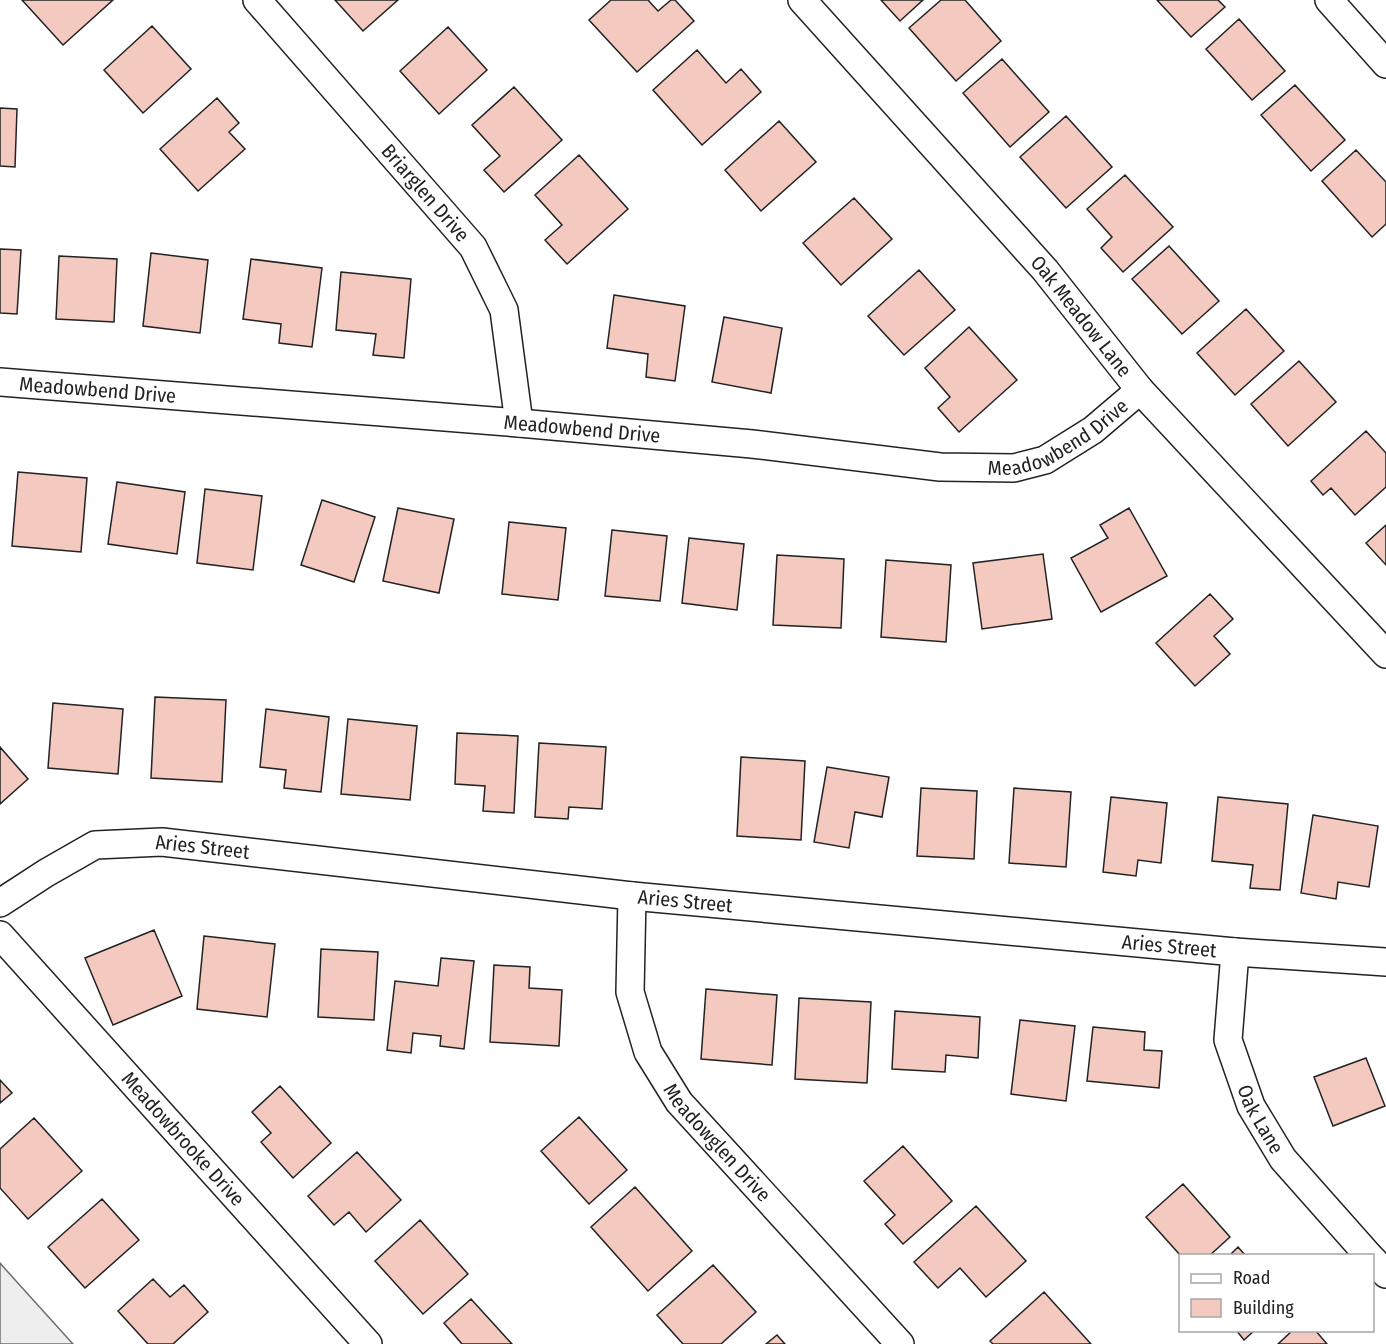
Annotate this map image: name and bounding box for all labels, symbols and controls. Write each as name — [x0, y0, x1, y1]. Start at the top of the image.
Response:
street label: Briarglen Drive — [376, 139, 475, 246]
street label: Oak Meadow Lane — [1026, 251, 1137, 382]
street label: Meadowbend Drive — [18, 372, 177, 408]
street label: Meadowbend Drive — [987, 394, 1133, 480]
street label: Meadowbend Drive — [503, 410, 661, 448]
street label: Aries Street — [155, 830, 251, 864]
street label: Aries Street — [637, 885, 734, 917]
street label: Aries Street — [1121, 930, 1218, 962]
street label: Meadowbrooke Drive — [117, 1067, 250, 1211]
street label: Meadowglen Drive — [658, 1079, 776, 1207]
street label: Oak Lane — [1233, 1081, 1289, 1158]
legend — [1179, 1254, 1374, 1332]
text: Road — [1233, 1267, 1270, 1289]
text: Building — [1233, 1297, 1294, 1319]

